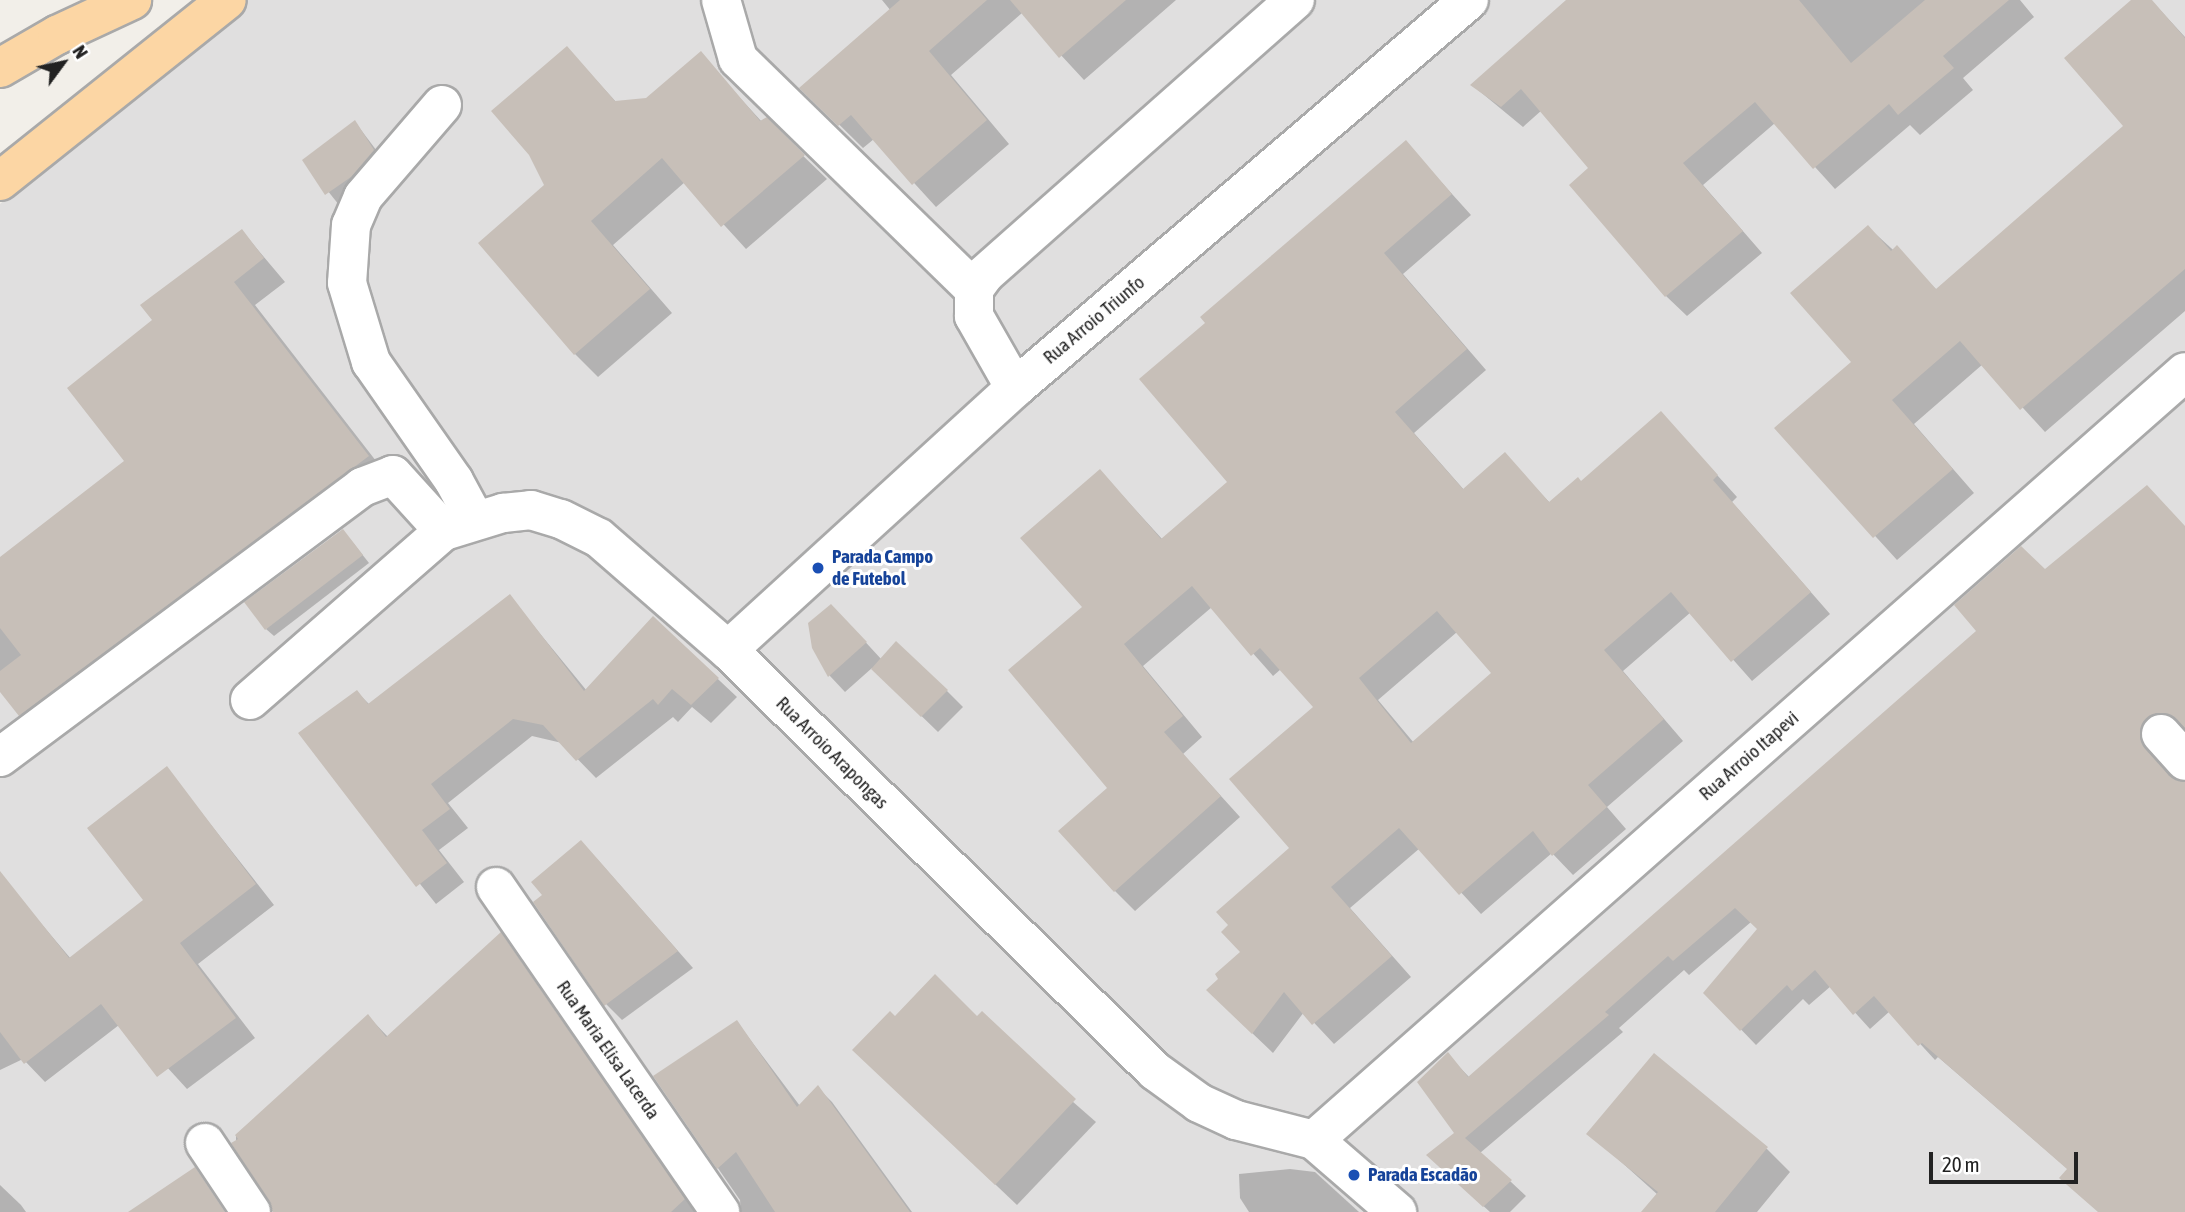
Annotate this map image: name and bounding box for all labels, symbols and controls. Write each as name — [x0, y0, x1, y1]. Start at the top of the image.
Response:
north arrow — [28, 28, 98, 98]
text: N — [68, 41, 93, 62]
street label: Rua Arroio Triunfo — [1039, 271, 1149, 369]
place label: Parada Campo de Futebol — [832, 546, 933, 590]
marker: Parada Campo de Futebol — [810, 560, 826, 576]
street label: Rua Arroio Arapongas — [771, 692, 893, 814]
street label: Rua Arroio Itapevi — [1695, 707, 1803, 805]
street label: Rua Maria Elisa Lacerda — [552, 976, 664, 1124]
scale bar — [1933, 1138, 2082, 1182]
text: 20 m — [1942, 1152, 1980, 1176]
place label: Parada Escadão — [1368, 1164, 1478, 1186]
marker: Parada Escadão — [1346, 1167, 1362, 1183]

